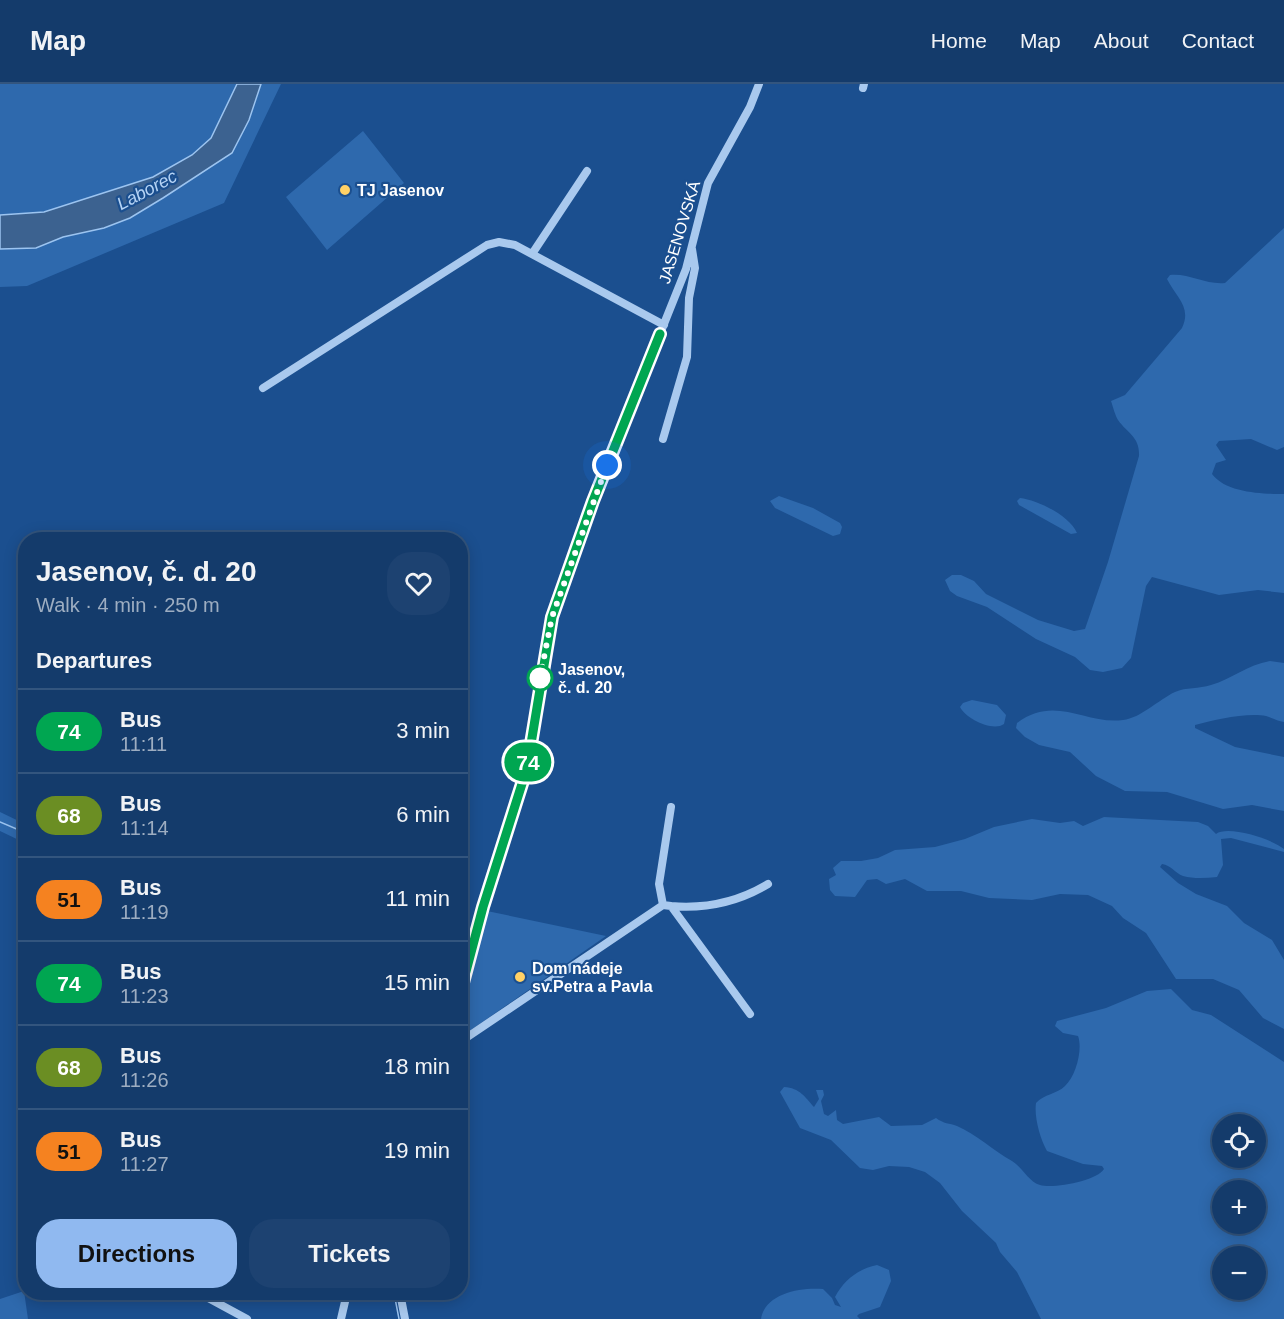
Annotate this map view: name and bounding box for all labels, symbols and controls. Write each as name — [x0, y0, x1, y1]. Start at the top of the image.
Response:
text: Map — [30, 25, 86, 56]
text: Home — [931, 29, 987, 52]
text: Map — [1020, 29, 1061, 52]
text: About — [1094, 29, 1149, 52]
text: Contact — [1182, 29, 1254, 52]
water label: Laborec — [114, 166, 180, 214]
street label: JASENOVSKÁ — [655, 178, 703, 286]
place label: TJ Jasenov — [357, 182, 444, 199]
marker: TJ Jasenov — [338, 183, 352, 197]
your location — [592, 450, 622, 480]
button: heart — [387, 552, 450, 615]
text: Jasenov, č. d. 20 — [36, 556, 257, 587]
text: Walk · 4 min · 250 m — [36, 594, 220, 616]
text: Departures — [36, 648, 152, 673]
place label: Jasenov, č. d. 20 — [558, 661, 625, 696]
marker: Jasenov, č. d. 20 — [527, 665, 553, 691]
text: Bus — [120, 707, 162, 732]
text: 3 min — [396, 718, 450, 743]
text: 74 — [57, 720, 81, 743]
text: 11:11 — [120, 733, 167, 755]
line badge: 74 — [501, 742, 555, 782]
text: 74 — [516, 751, 540, 774]
text: Bus — [120, 791, 162, 816]
text: 6 min — [396, 802, 450, 827]
text: 68 — [57, 804, 81, 827]
text: 11:14 — [120, 817, 169, 839]
text: Bus — [120, 875, 162, 900]
text: 11 min — [386, 886, 450, 911]
text: 51 — [57, 888, 81, 911]
text: 11:19 — [120, 901, 169, 923]
text: Bus — [120, 959, 162, 984]
place label: Dom nádeje sv.Petra a Pavla — [532, 960, 653, 995]
text: 15 min — [384, 970, 450, 995]
marker: Dom nádeje sv.Petra a Pavla — [513, 970, 527, 984]
text: 74 — [57, 972, 81, 995]
text: 11:23 — [120, 985, 169, 1007]
text: Bus — [120, 1043, 162, 1068]
text: 18 min — [384, 1054, 450, 1079]
text: 68 — [57, 1056, 81, 1079]
text: 11:26 — [120, 1069, 169, 1091]
map controls — [1212, 1114, 1266, 1300]
button: locate — [1212, 1114, 1266, 1168]
text: Bus — [120, 1127, 162, 1152]
text: 19 min — [384, 1138, 450, 1163]
text: 51 — [57, 1140, 81, 1163]
text: 11:27 — [120, 1153, 169, 1175]
button: + — [1212, 1180, 1266, 1234]
button: Directions — [36, 1219, 237, 1288]
button: Tickets — [249, 1219, 450, 1288]
button: − — [1212, 1246, 1266, 1300]

